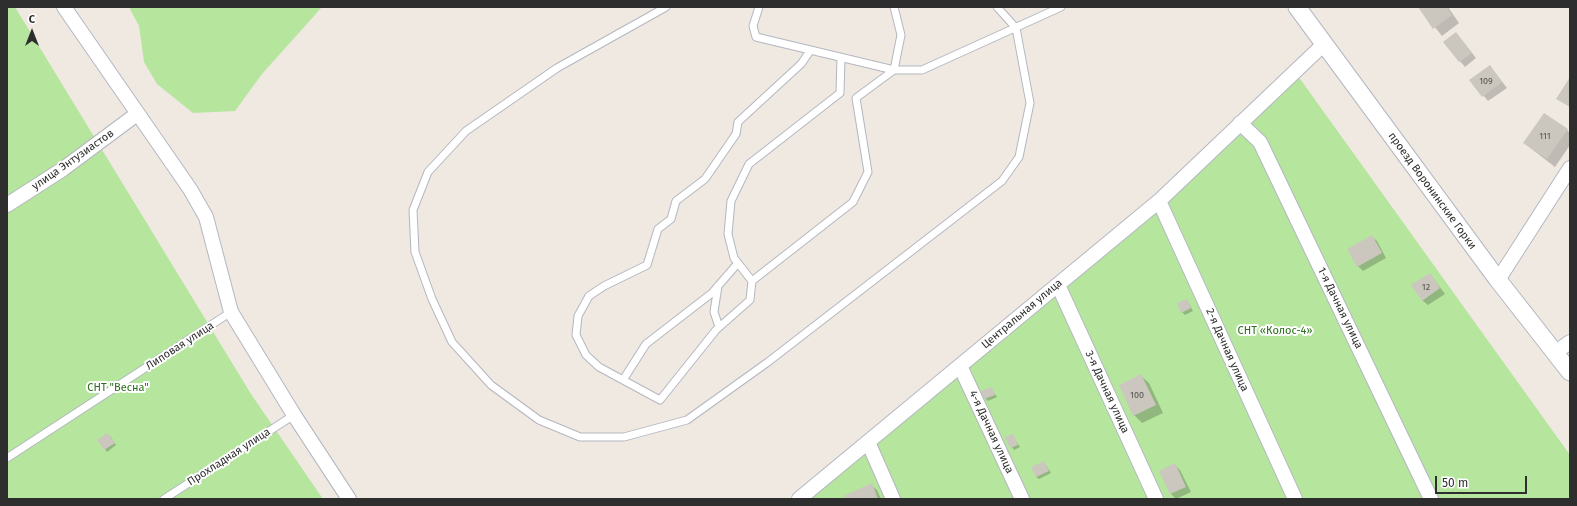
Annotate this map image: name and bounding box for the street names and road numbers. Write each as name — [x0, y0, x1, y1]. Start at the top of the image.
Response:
street label: улица Энтузиастов — [30, 127, 116, 193]
street label: проезд Воронинские Горки — [1385, 130, 1479, 252]
street label: 1-я Дачная улица — [1315, 265, 1365, 351]
street label: Центральная улица — [979, 276, 1065, 352]
street label: 2-я Дачная улица — [1203, 306, 1251, 394]
street label: Липовая улица — [144, 319, 216, 373]
street label: 3-я Дачная улица — [1082, 349, 1132, 435]
street label: 4-я Дачная улица — [966, 388, 1016, 476]
street label: Прохладная улица — [185, 425, 273, 489]

